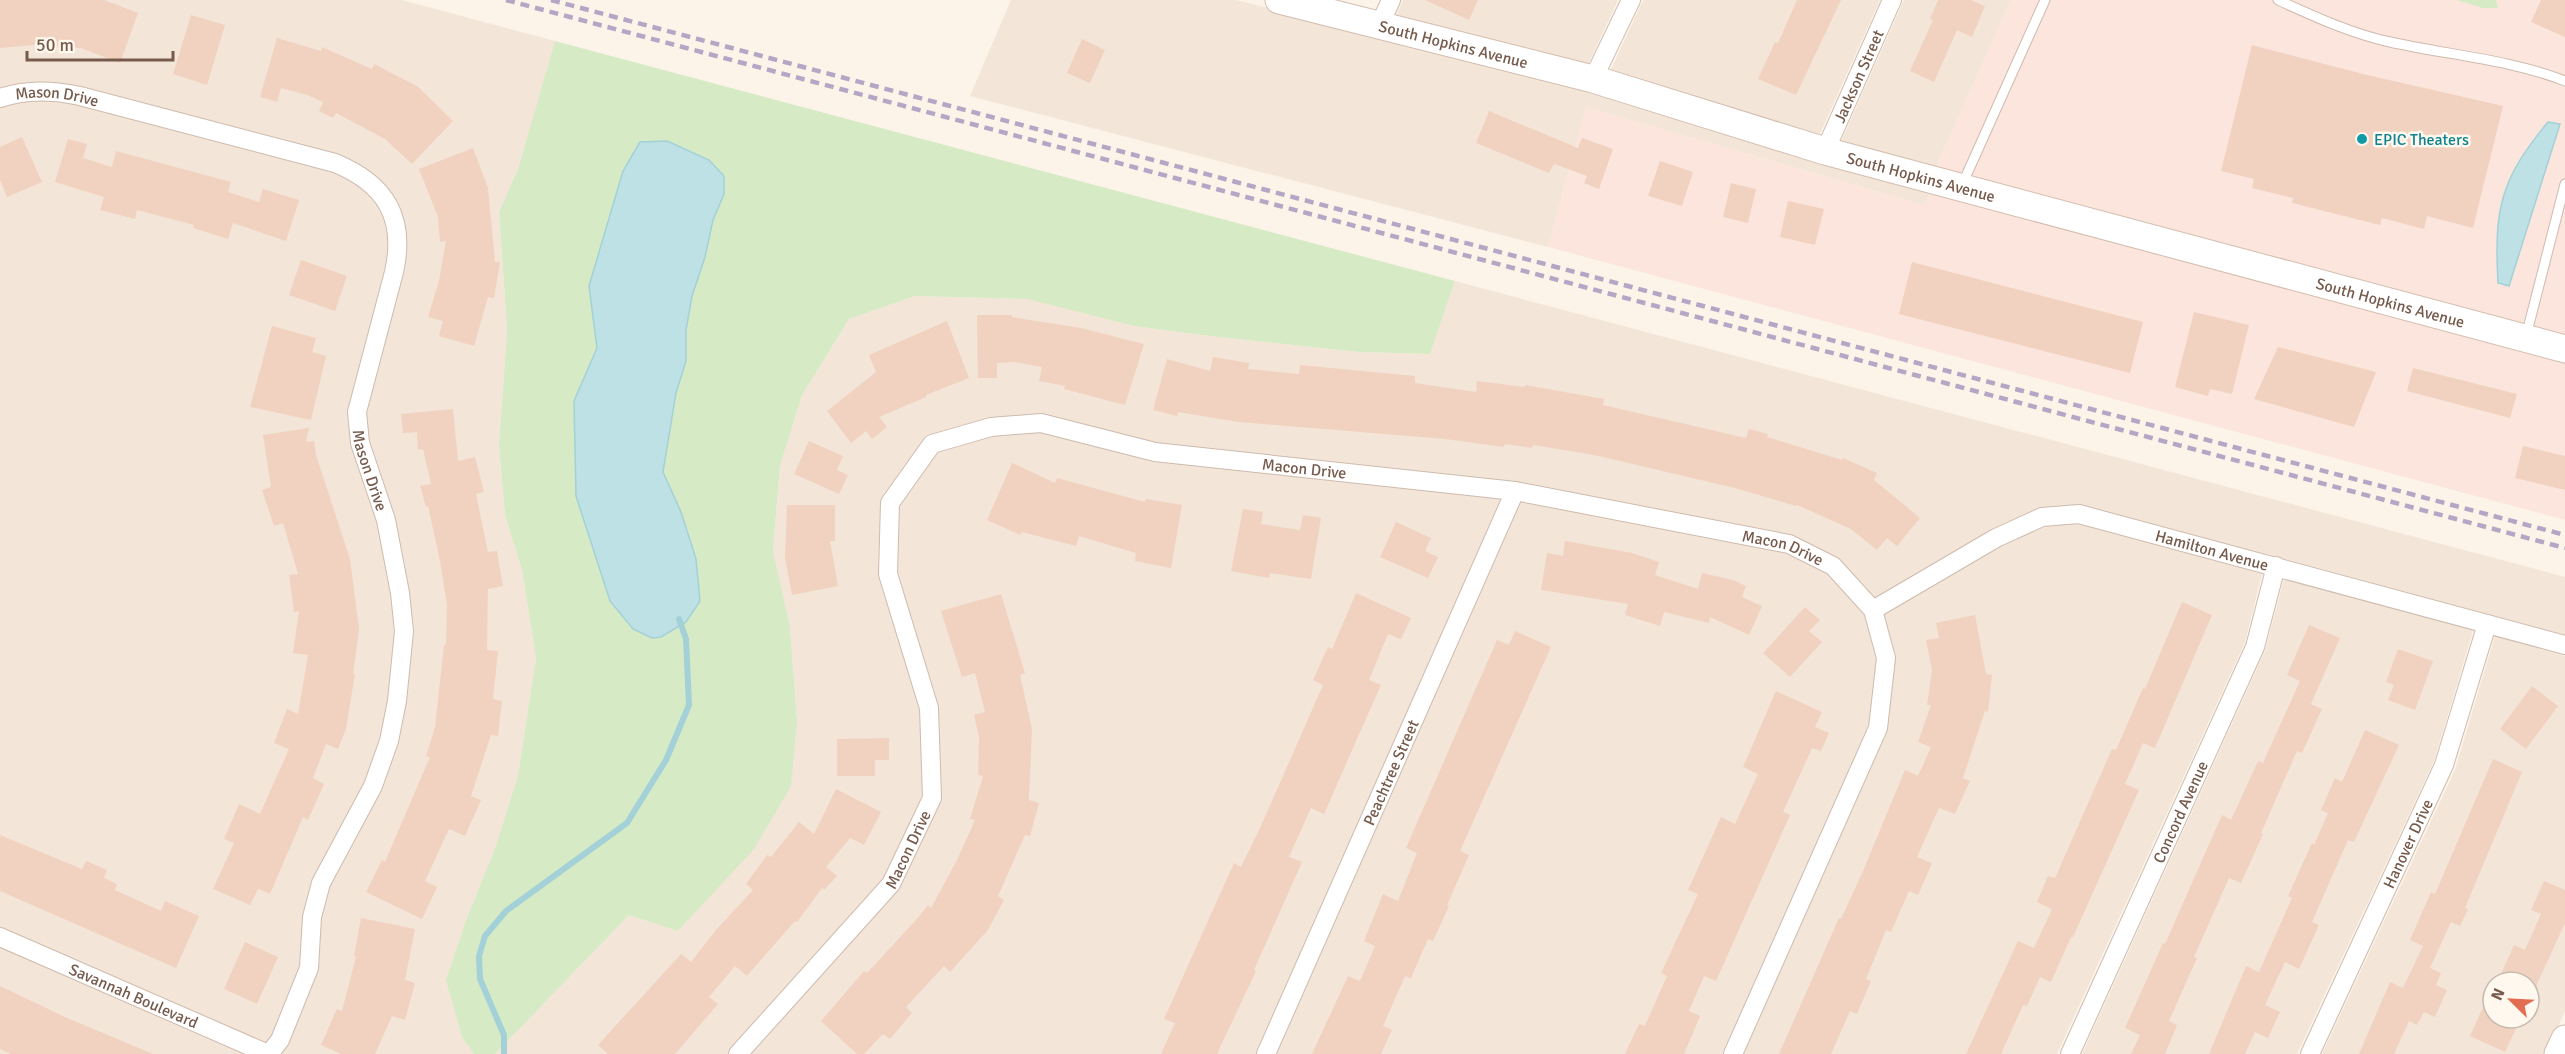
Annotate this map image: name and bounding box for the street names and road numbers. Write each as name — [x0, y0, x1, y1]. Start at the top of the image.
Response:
street label: South Hopkins Avenue — [1377, 17, 1530, 73]
street label: Jackson Street — [1830, 26, 1889, 126]
street label: Mason Drive — [14, 82, 101, 112]
street label: South Hopkins Avenue — [1844, 148, 1997, 207]
street label: South Hopkins Avenue — [2314, 274, 2467, 333]
street label: Mason Drive — [348, 429, 391, 514]
street label: Macon Drive — [1261, 455, 1347, 484]
street label: Macon Drive — [1740, 526, 1827, 571]
street label: Hamilton Avenue — [2153, 526, 2271, 576]
street label: Peachtree Street — [1359, 716, 1424, 829]
street label: Concord Avenue — [2149, 758, 2213, 867]
street label: Hanover Drive — [2379, 796, 2438, 892]
street label: Macon Drive — [881, 807, 936, 892]
street label: Savannah Boulevard — [66, 959, 201, 1033]

